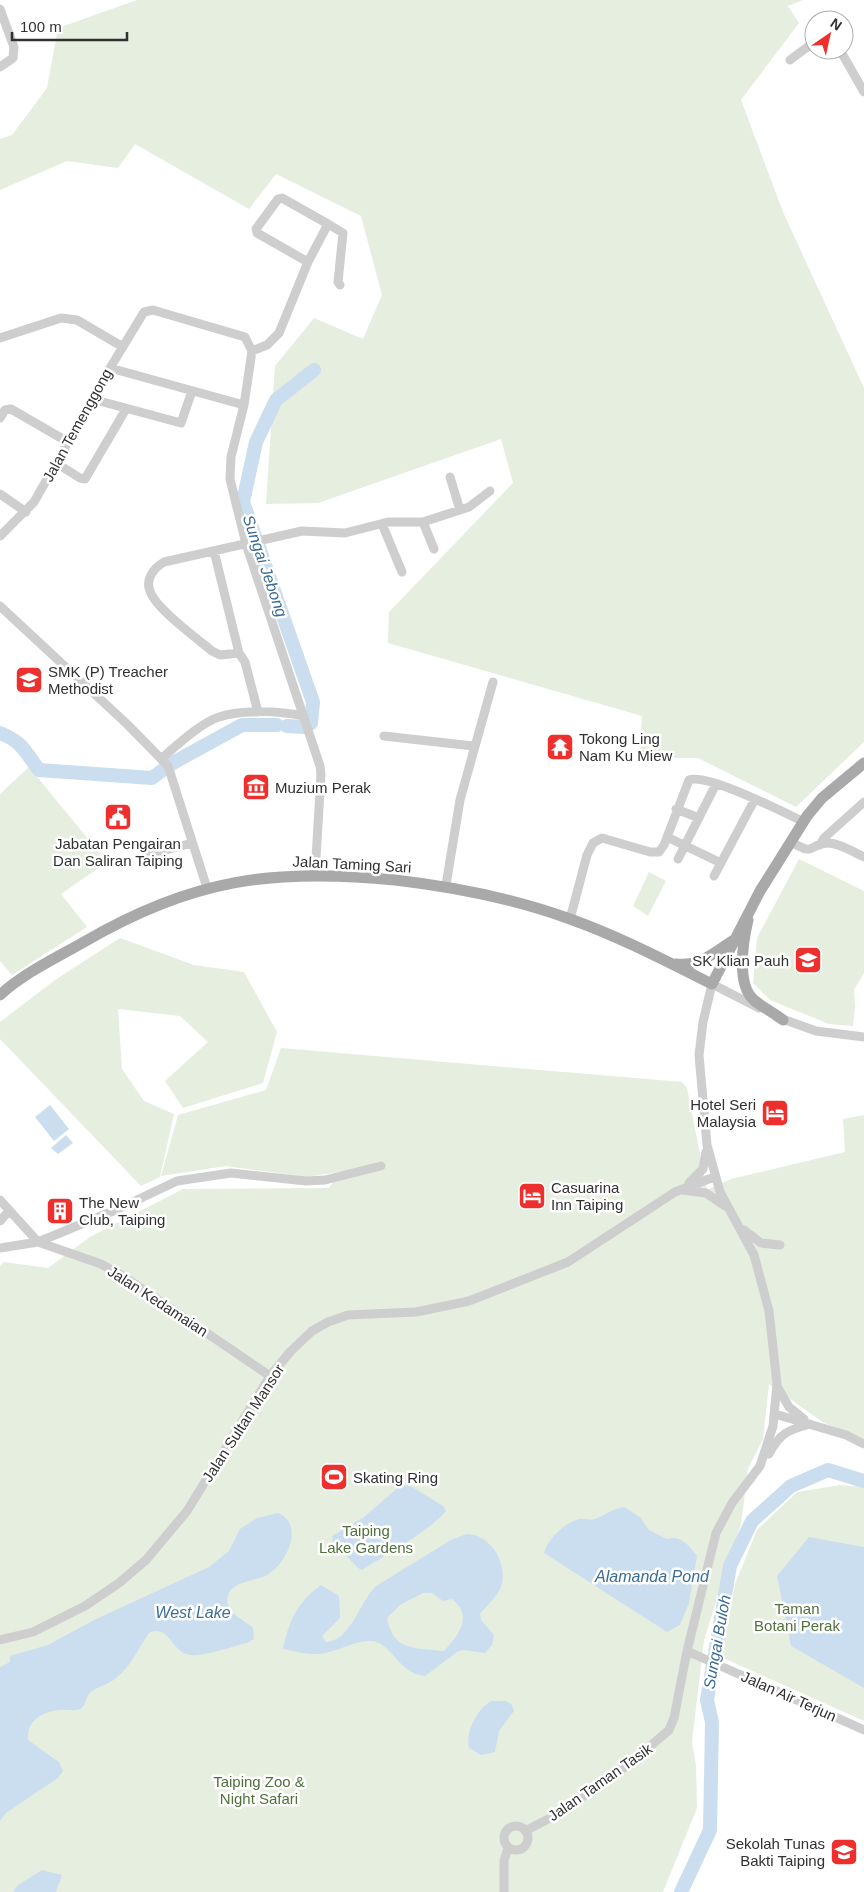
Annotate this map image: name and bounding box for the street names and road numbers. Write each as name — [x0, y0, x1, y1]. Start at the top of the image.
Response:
street label: Jalan Temenggong — [39, 366, 115, 484]
street label: Jalan Taming Sari — [292, 852, 412, 876]
street label: Jalan Kedamaian — [105, 1262, 211, 1340]
street label: Jalan Sultan Mansor — [199, 1361, 287, 1485]
street label: Jalan Air Terjun — [739, 1667, 839, 1725]
street label: Jalan Taman Tasik — [545, 1740, 656, 1824]

